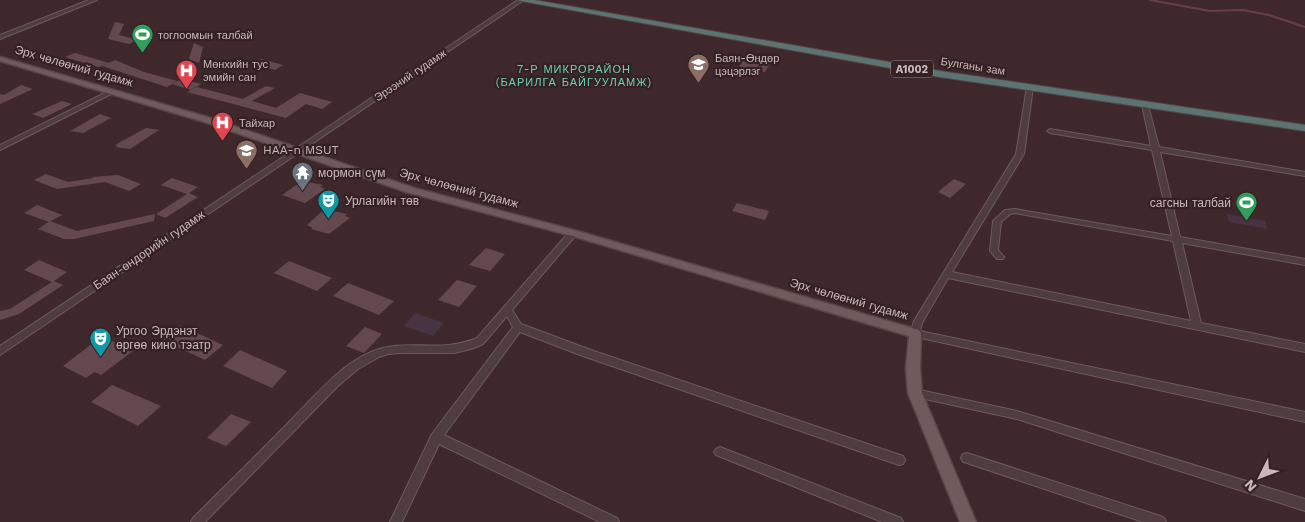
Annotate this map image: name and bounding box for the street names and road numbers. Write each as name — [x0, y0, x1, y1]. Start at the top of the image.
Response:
street label: Эрх чөлөөний гудамж — [13, 42, 135, 90]
street label: Эрээний гудамж — [372, 46, 449, 104]
street label: Булганы зам — [940, 55, 1006, 78]
road number: A1002 — [891, 61, 933, 78]
street label: Эрх чөлөөний гудамж — [398, 165, 520, 211]
street label: Баян-өндорийн гудамж — [91, 207, 207, 293]
street label: Эрх чөлөөний гудамж — [788, 275, 910, 323]

